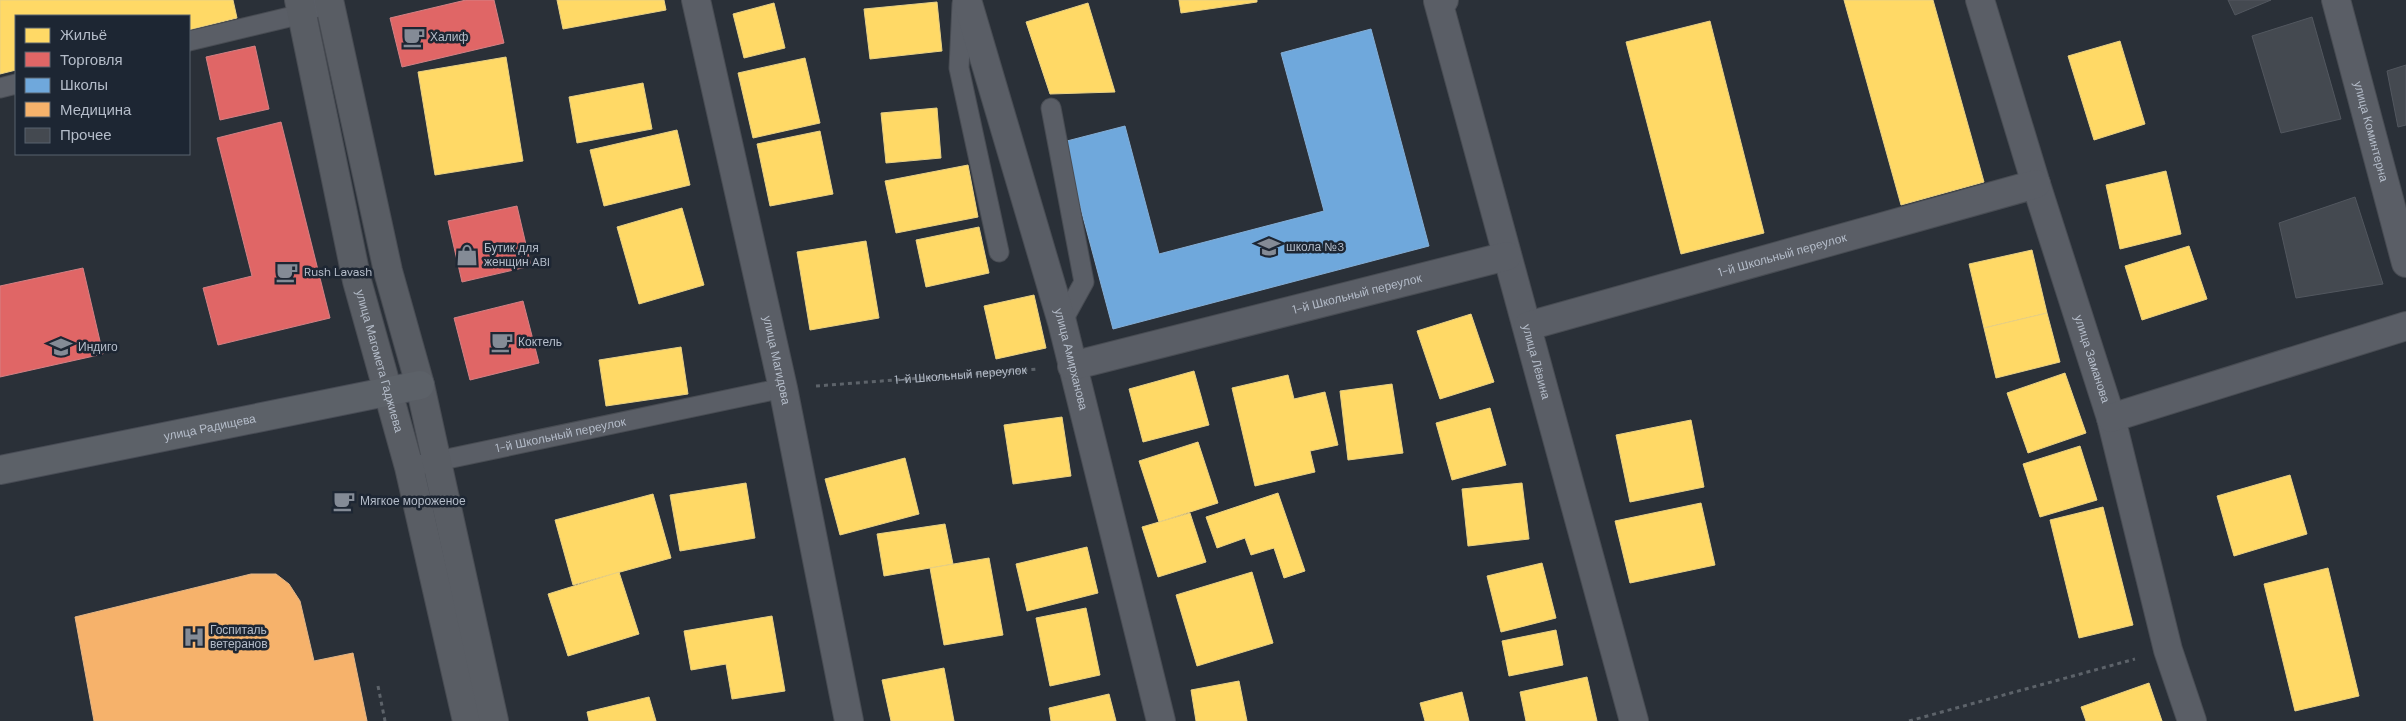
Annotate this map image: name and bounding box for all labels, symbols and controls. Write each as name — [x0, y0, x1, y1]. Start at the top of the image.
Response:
legend — [15, 15, 190, 155]
cafe icon: Халиф — [401, 24, 427, 50]
text: Жильё — [60, 25, 107, 45]
place label: Халиф — [430, 29, 468, 45]
text: Торговля — [60, 50, 123, 70]
text: Школы — [60, 75, 108, 95]
street label: улица Коминтерна — [2350, 79, 2392, 184]
text: Медицина — [60, 100, 132, 120]
text: Прочее — [60, 125, 112, 145]
street label: 1-й Школьный переулок — [1716, 229, 1849, 280]
school or university icon: школа №3 — [1256, 234, 1282, 260]
place label: школа №3 — [1286, 239, 1344, 255]
place label: Бутик для женщин ABI — [484, 240, 550, 270]
shop icon: Бутик для женщин ABI — [454, 242, 480, 268]
cafe icon: Rush Lavash — [274, 259, 300, 285]
place label: Rush Lavash — [304, 264, 372, 280]
street label: 1-й Школьный переулок — [1291, 270, 1424, 318]
street label: улица Магомета Гаджиева — [352, 288, 407, 435]
street label: улица Амирханова — [1050, 306, 1092, 412]
street label: улица Заманова — [2070, 313, 2114, 405]
street label: улица Магидова — [759, 314, 794, 406]
street label: улица Лёвина — [1518, 322, 1554, 401]
cafe icon: Коктель — [489, 329, 515, 355]
school or university icon: Индиго — [48, 334, 74, 360]
place label: Коктель — [518, 334, 562, 350]
place label: Индиго — [78, 339, 118, 355]
street label: 1-й Школьный переулок — [894, 362, 1028, 388]
street label: улица Радищева — [162, 410, 258, 445]
street label: 1-й Школьный переулок — [494, 413, 628, 457]
cafe icon: Мягкое мороженое — [331, 488, 357, 514]
place label: Мягкое мороженое — [360, 493, 466, 509]
place label: Госпиталь ветеранов — [210, 622, 268, 652]
hospital icon: Госпиталь ветеранов — [181, 624, 207, 650]

